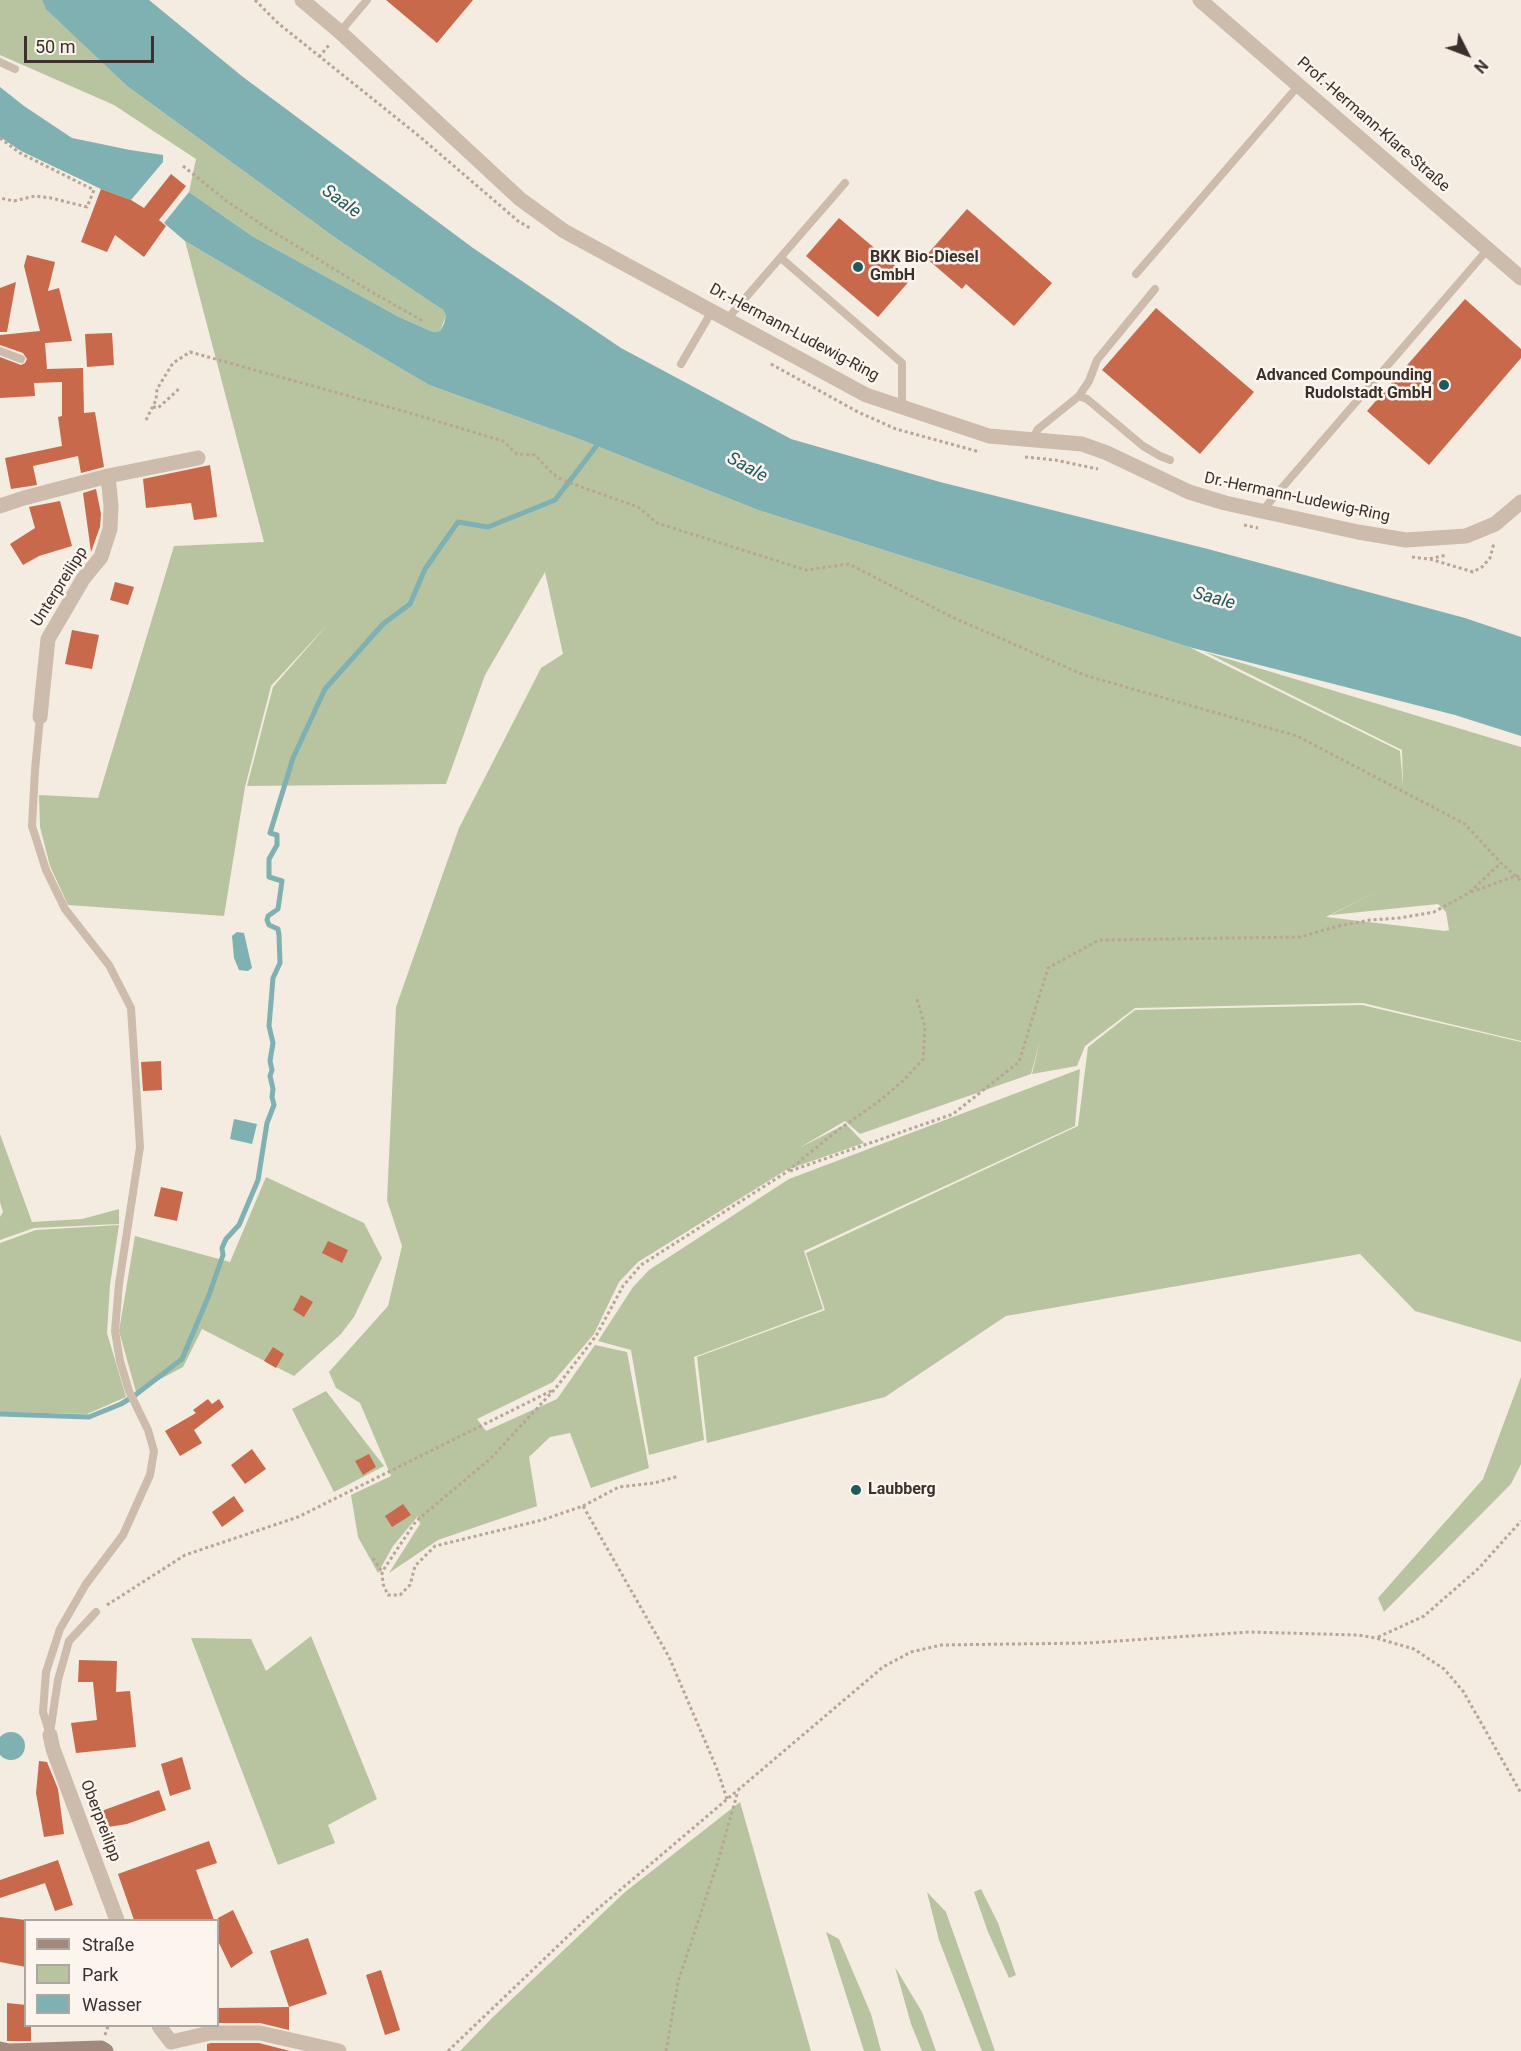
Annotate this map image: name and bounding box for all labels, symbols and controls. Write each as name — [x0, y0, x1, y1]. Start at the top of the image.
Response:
scale bar — [27, 24, 158, 62]
north arrow — [1437, 24, 1497, 84]
text: 50 m — [35, 36, 75, 57]
street label: Prof.-Hermann-Klare-Straße — [1293, 53, 1453, 197]
text: N — [1470, 56, 1492, 77]
water label: Saale — [317, 181, 365, 223]
place label: BKK Bio-Diesel GmbH — [870, 248, 979, 286]
marker: BKK Bio-Diesel GmbH — [851, 260, 865, 274]
street label: Dr.-Hermann-Ludewig-Ring — [706, 280, 882, 386]
place label: Advanced Compounding Rudolstadt GmbH — [1256, 366, 1432, 404]
marker: Advanced Compounding Rudolstadt GmbH — [1437, 378, 1451, 392]
water label: Saale — [723, 448, 771, 488]
street label: Dr.-Hermann-Ludewig-Ring — [1202, 469, 1392, 527]
street label: Unterpreilipp — [28, 543, 92, 631]
water label: Saale — [1190, 583, 1238, 615]
place label: Laubberg — [868, 1480, 936, 1500]
marker: Laubberg — [849, 1483, 863, 1497]
street label: Oberpreilipp — [76, 1777, 124, 1865]
legend — [24, 1919, 219, 2027]
text: Straße — [82, 1934, 134, 1955]
text: Park — [82, 1964, 118, 1985]
text: Wasser — [82, 1994, 142, 2015]

